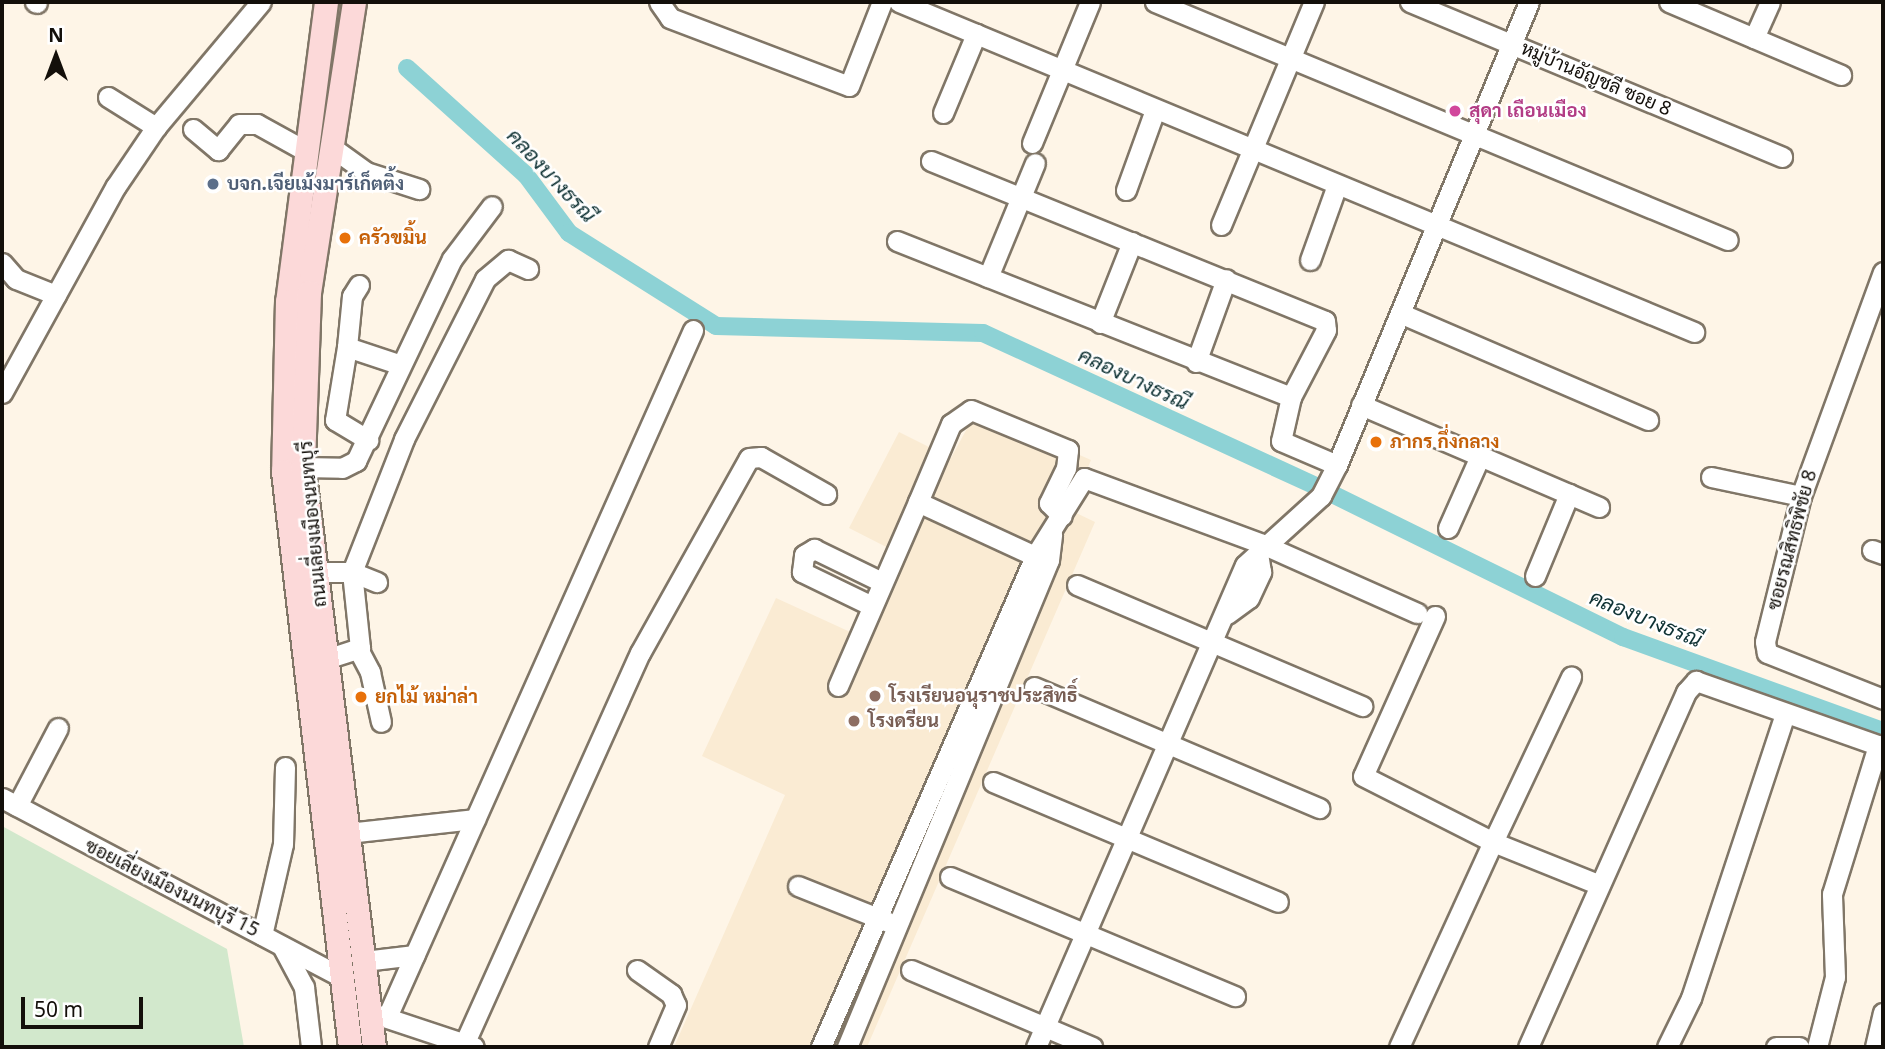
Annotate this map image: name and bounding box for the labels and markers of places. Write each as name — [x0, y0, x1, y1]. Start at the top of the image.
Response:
place label: สุดา เถือนเมือง — [1469, 100, 1587, 122]
marker: สุดา เถือนเมือง — [1447, 103, 1463, 119]
place label: บจก.เจียเม้งมาร์เก็ตติ้ง — [227, 173, 404, 195]
marker: บจก.เจียเม้งมาร์เก็ตติ้ง — [205, 176, 221, 192]
place label: ครัวขมิ้น — [359, 227, 427, 249]
marker: ครัวขมิ้น — [337, 230, 353, 246]
place label: ภากร กึ่งกลาง — [1390, 431, 1499, 453]
marker: ภากร กึ่งกลาง — [1368, 434, 1384, 450]
place label: โรงเรียนอนุราชประสิทธิ์ — [889, 685, 1078, 707]
place label: ยกไม้ หม่าล่า — [375, 686, 478, 708]
marker: โรงเรียนอนุราชประสิทธิ์ — [867, 688, 883, 704]
marker: ยกไม้ หม่าล่า — [353, 689, 369, 705]
place label: โรงดรียน — [868, 710, 939, 732]
marker: โรงดรียน — [846, 713, 862, 729]

